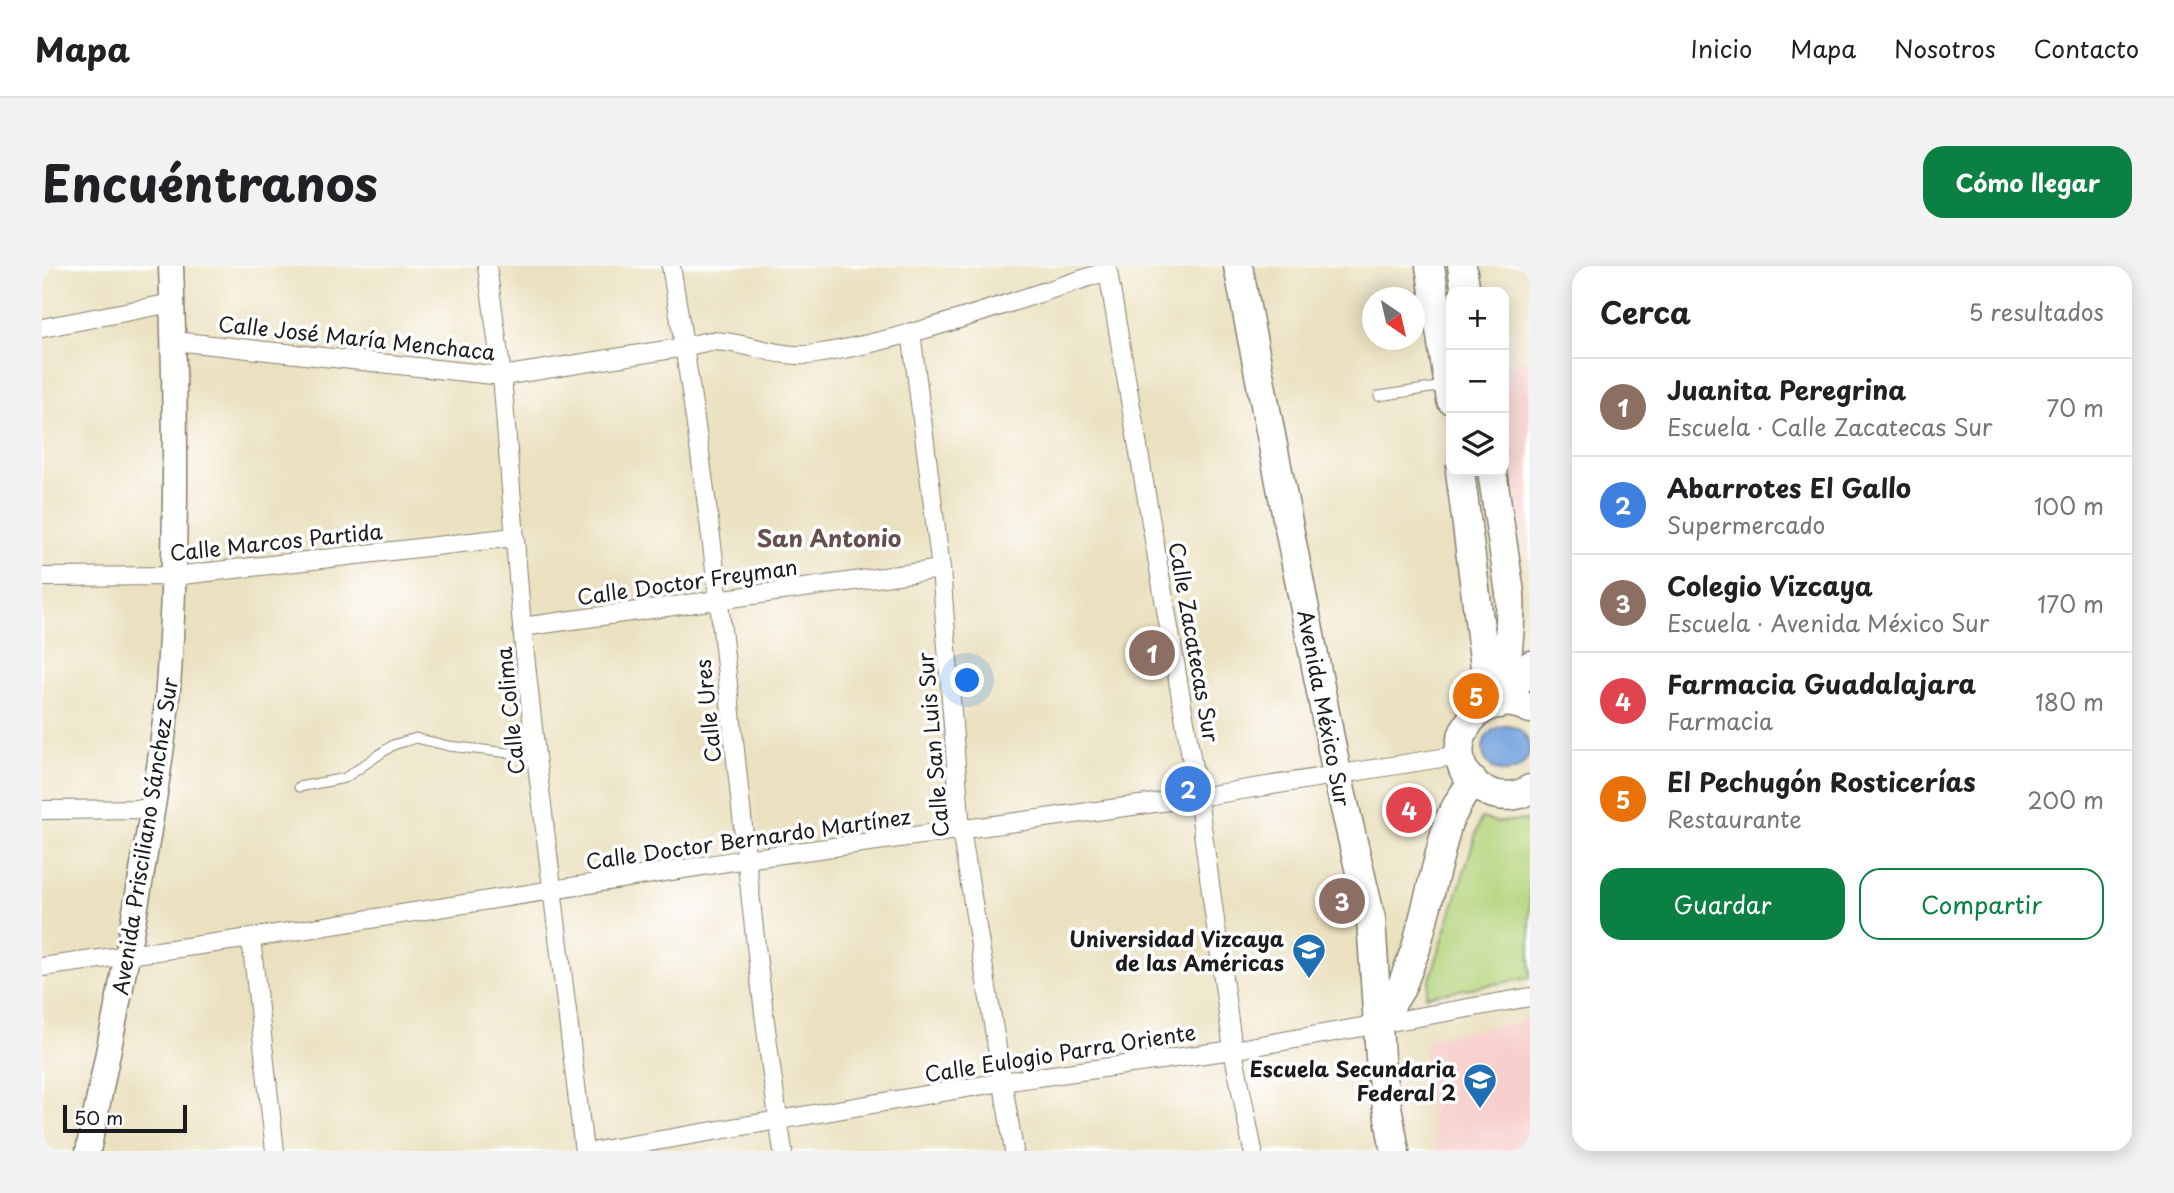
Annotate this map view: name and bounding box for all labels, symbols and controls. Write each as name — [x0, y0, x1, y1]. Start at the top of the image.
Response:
text: Mapa — [35, 23, 130, 73]
text: Inicio — [1691, 30, 1752, 66]
text: Mapa — [1790, 30, 1856, 66]
text: Nosotros — [1894, 30, 1996, 66]
text: Contacto — [2034, 30, 2139, 66]
text: Encuéntranos — [42, 145, 378, 219]
button: Cómo llegar — [1923, 146, 2132, 218]
north arrow — [1362, 287, 1425, 350]
map controls — [1446, 287, 1509, 476]
button: + — [1446, 287, 1509, 350]
text: Cerca — [1600, 289, 1691, 334]
text: 5 resultados — [1968, 294, 2104, 329]
street label: Calle José María Menchaca — [217, 307, 498, 368]
button: − — [1446, 350, 1509, 413]
text: Juanita Peregrina — [1667, 370, 1906, 409]
text: 1 — [1618, 390, 1629, 425]
text: 70 m — [2046, 390, 2104, 425]
text: Escuela · Calle Zacatecas Sur — [1667, 409, 1993, 444]
button: layers — [1446, 413, 1509, 476]
text: Abarrotes El Gallo — [1667, 468, 1911, 507]
text: 2 — [1615, 488, 1631, 523]
text: 100 m — [2034, 488, 2104, 523]
text: Supermercado — [1667, 507, 1825, 542]
street label: Calle Marcos Partida — [168, 514, 385, 568]
district label: San Antonio — [757, 520, 901, 555]
street label: Calle Zacatecas Sur — [1162, 540, 1228, 745]
street label: Calle Doctor Freyman — [575, 550, 799, 612]
text: Colegio Vizcaya — [1667, 566, 1873, 605]
text: 3 — [1615, 586, 1631, 621]
text: 170 m — [2037, 586, 2104, 621]
text: Escuela · Avenida México Sur — [1667, 605, 1989, 640]
street label: Avenida México Sur — [1290, 607, 1360, 809]
pin: 1 — [1129, 627, 1175, 679]
street label: Calle Colima — [486, 645, 532, 776]
street label: Calle San Luis Sur — [908, 651, 956, 839]
street label: Calle Ures — [686, 658, 728, 764]
your location — [950, 663, 984, 697]
text: Farmacia Guadalajara — [1667, 664, 1976, 703]
pin: 5 — [1453, 670, 1499, 722]
street label: Avenida Prisciliano Sánchez Sur — [103, 675, 185, 997]
text: 4 — [1615, 684, 1631, 719]
text: 180 m — [2035, 684, 2104, 719]
text: Farmacia — [1667, 703, 1773, 738]
text: El Pechugón Rosticerías — [1667, 762, 1976, 801]
pin: 2 — [1165, 763, 1211, 815]
text: 5 — [1616, 782, 1630, 817]
text: 200 m — [2027, 782, 2104, 817]
pin: 4 — [1386, 784, 1432, 836]
street label: Calle Doctor Bernardo Martínez — [584, 799, 912, 877]
text: Restaurante — [1667, 801, 1802, 836]
button: Guardar — [1600, 868, 1845, 940]
button: Compartir — [1859, 868, 2104, 940]
pin: 3 — [1319, 875, 1365, 927]
place label: Universidad Vizcaya de las Américas — [1069, 922, 1284, 978]
school or university icon: Universidad Vizcaya de las Américas — [1290, 931, 1328, 980]
street label: Calle Eulogio Parra Oriente — [922, 1015, 1198, 1089]
place label: Escuela Secundaria Federal 2 — [1249, 1052, 1456, 1108]
school or university icon: Escuela Secundaria Federal 2 — [1461, 1061, 1499, 1110]
scale bar — [63, 1102, 187, 1134]
text: 50 m — [74, 1103, 123, 1131]

